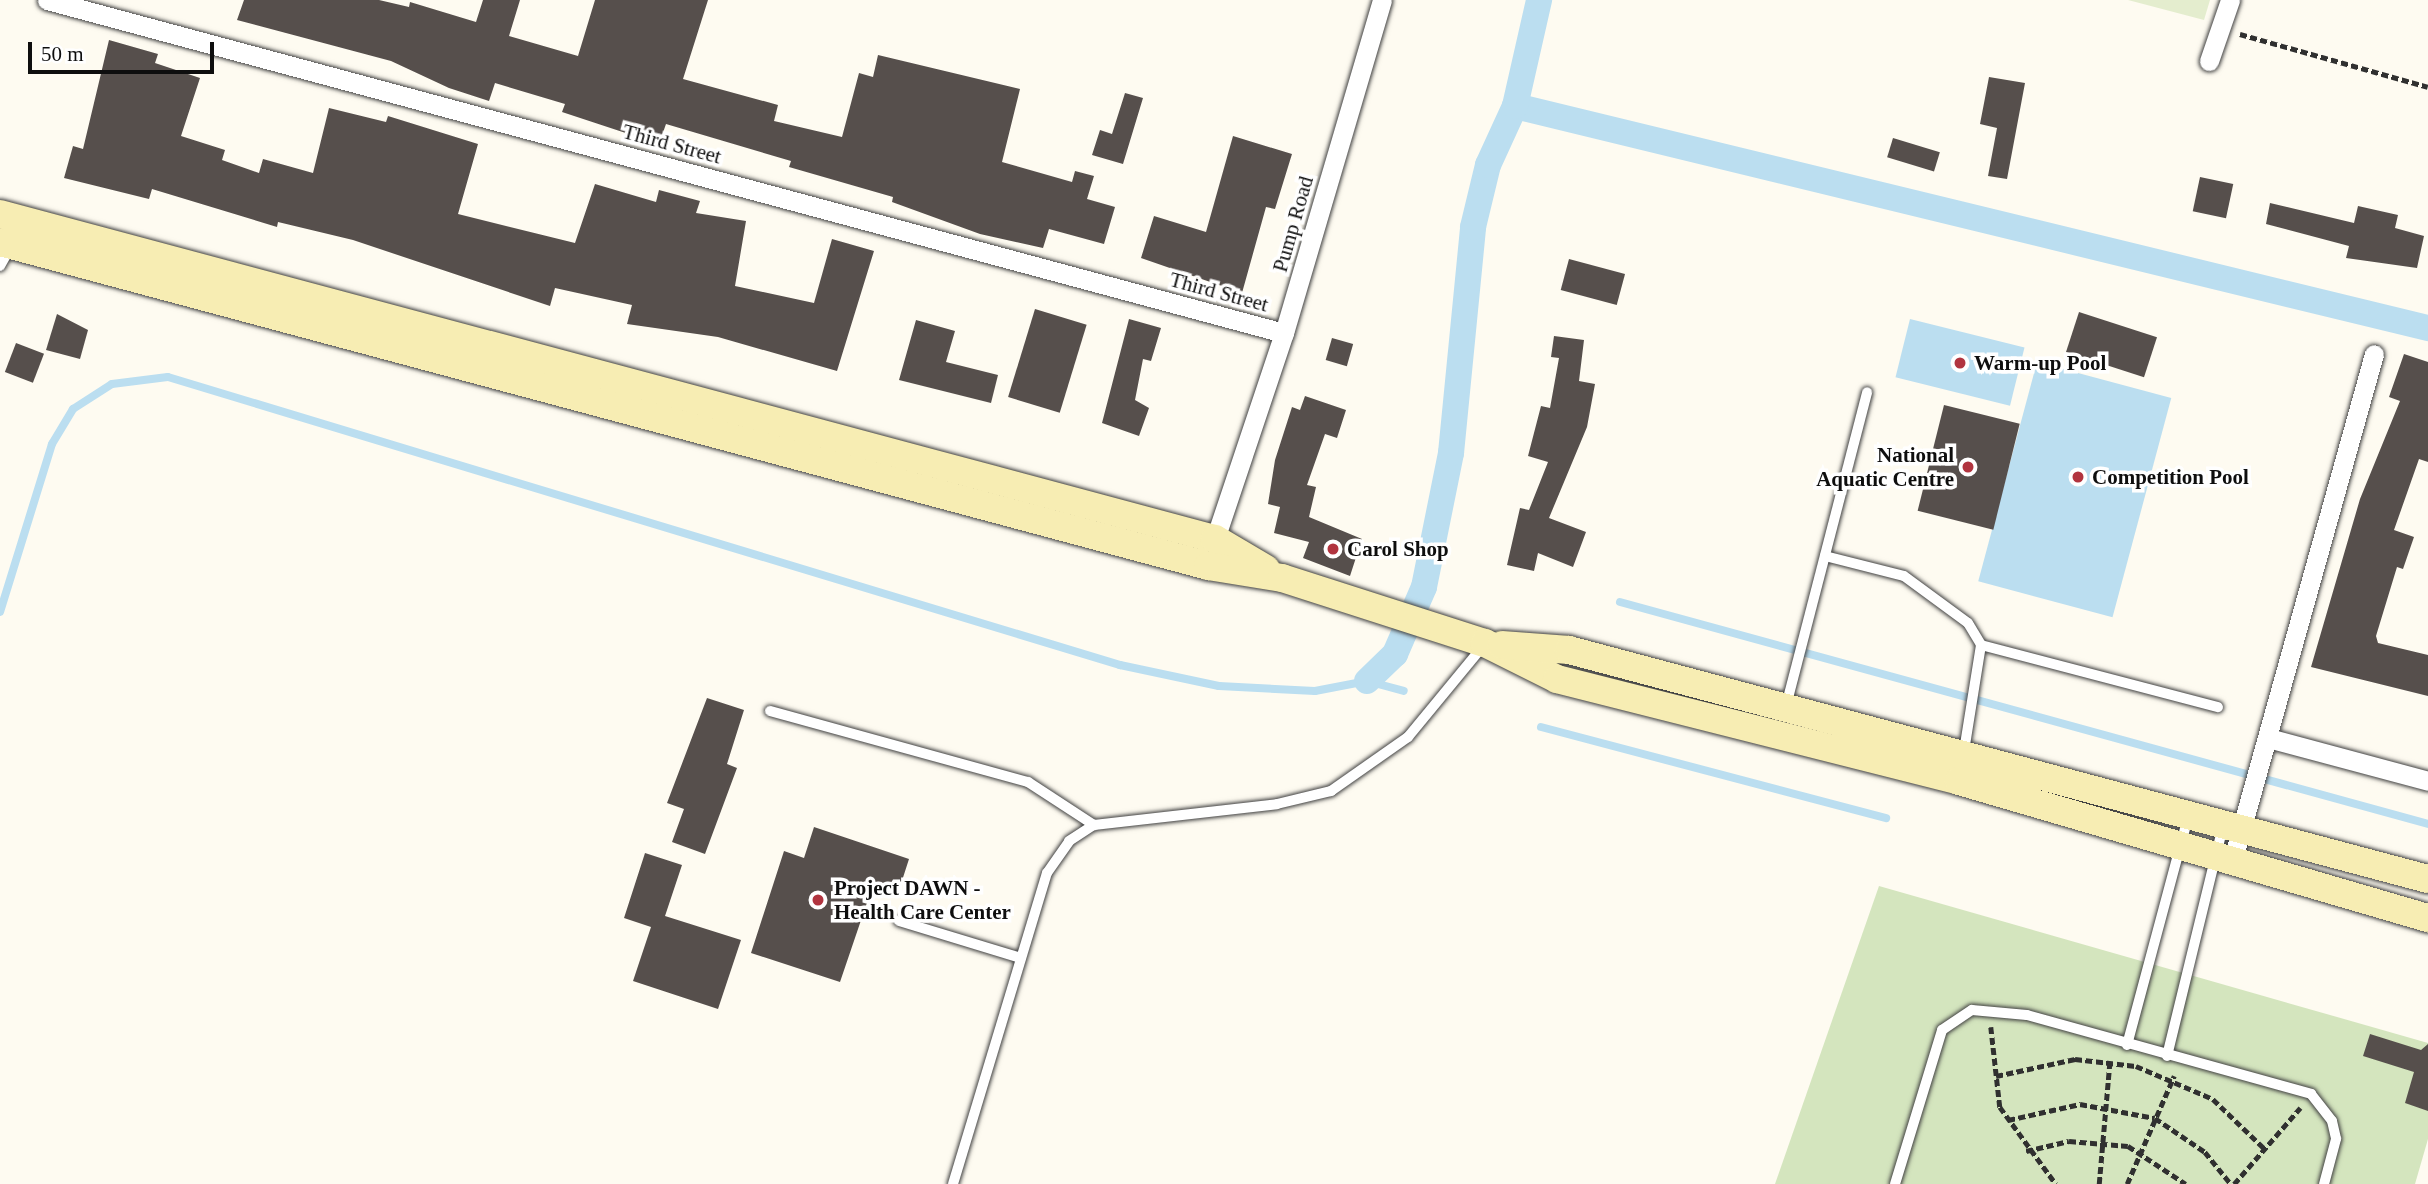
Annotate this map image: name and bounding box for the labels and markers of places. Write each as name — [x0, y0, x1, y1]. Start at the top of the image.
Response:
place label: Warm-up Pool — [1974, 350, 2106, 376]
marker: Warm-up Pool — [1952, 355, 1968, 371]
place label: National Aquatic Centre — [1816, 442, 1954, 492]
marker: National Aquatic Centre — [1960, 459, 1976, 475]
place label: Competition Pool — [2092, 464, 2249, 490]
marker: Competition Pool — [2070, 469, 2086, 485]
place label: Carol Shop — [1347, 536, 1449, 562]
marker: Carol Shop — [1325, 541, 1341, 557]
place label: Project DAWN - Health Care Center — [834, 875, 1011, 925]
marker: Project DAWN - Health Care Center — [808, 890, 828, 910]

